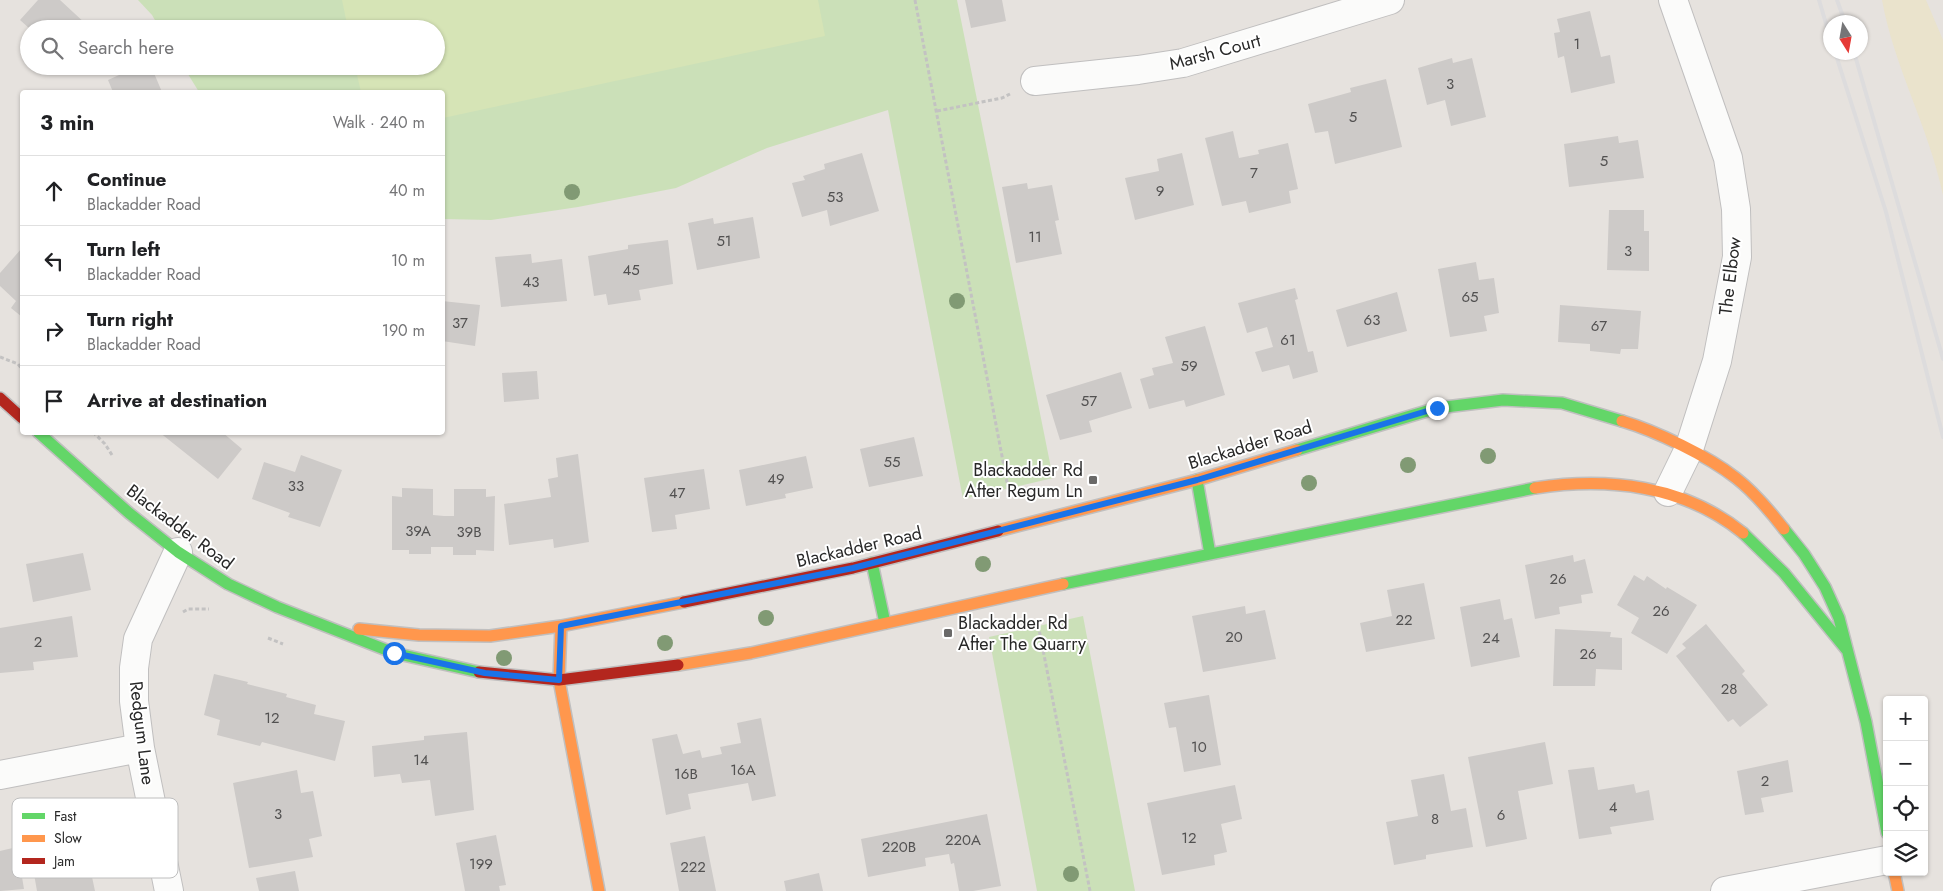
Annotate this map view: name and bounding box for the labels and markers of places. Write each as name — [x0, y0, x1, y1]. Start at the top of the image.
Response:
place label: Blackadder Rd After Regum Ln — [965, 457, 1083, 504]
marker: Blackadder Rd After Regum Ln — [1087, 474, 1099, 486]
place label: Blackadder Rd After The Quarry — [958, 610, 1086, 657]
marker: Blackadder Rd After The Quarry — [942, 627, 954, 639]

